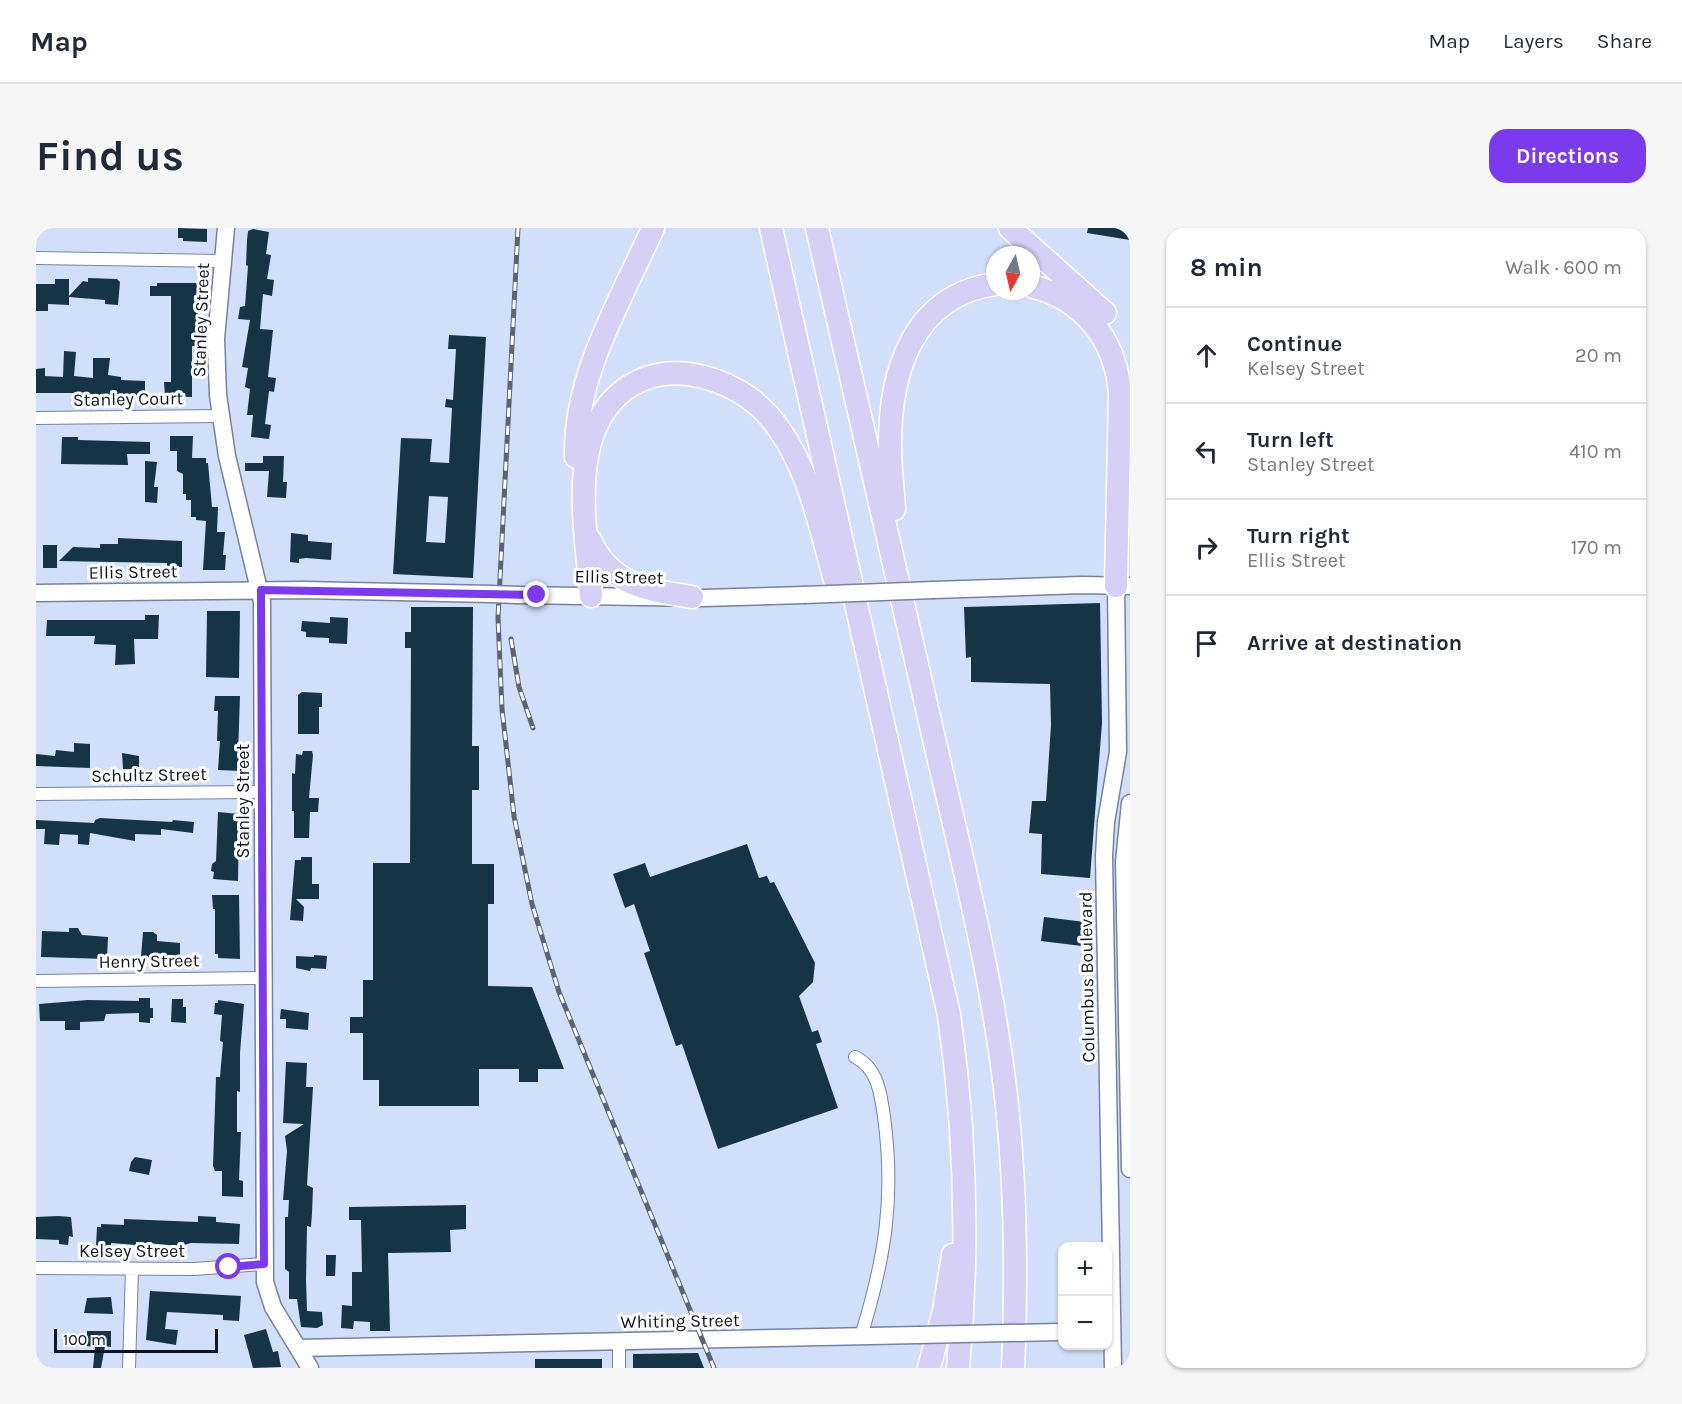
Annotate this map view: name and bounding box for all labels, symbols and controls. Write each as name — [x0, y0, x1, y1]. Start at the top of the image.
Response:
text: Map — [30, 25, 88, 58]
text: Map — [1428, 29, 1470, 53]
text: Layers — [1503, 29, 1564, 53]
text: Share — [1597, 29, 1652, 53]
button: Directions — [1489, 129, 1646, 183]
text: Find us — [36, 131, 184, 181]
north arrow — [986, 246, 1040, 300]
text: 8 min — [1190, 252, 1263, 283]
text: Walk · 600 m — [1505, 256, 1622, 279]
street label: Stanley Street — [188, 262, 214, 378]
text: Continue — [1247, 331, 1342, 357]
icon: ahead — [1190, 339, 1223, 372]
text: 20 m — [1575, 344, 1622, 367]
text: Kelsey Street — [1247, 357, 1365, 380]
street label: Stanley Court — [73, 387, 184, 411]
text: Turn left — [1247, 427, 1334, 453]
icon: left — [1190, 435, 1223, 468]
text: 410 m — [1569, 440, 1622, 463]
text: Stanley Street — [1247, 453, 1375, 476]
text: Turn right — [1247, 523, 1350, 549]
icon: right — [1190, 531, 1223, 564]
text: 170 m — [1571, 536, 1622, 559]
text: Ellis Street — [1247, 549, 1346, 572]
street label: Ellis Street — [88, 560, 178, 584]
street label: Ellis Street — [574, 565, 664, 589]
route end — [523, 581, 549, 607]
icon: arrive — [1190, 627, 1223, 660]
text: Arrive at destination — [1247, 630, 1462, 656]
street label: Stanley Street — [232, 743, 254, 858]
street label: Schultz Street — [91, 763, 207, 787]
street label: Columbus Boulevard — [1075, 891, 1099, 1063]
street label: Henry Street — [98, 949, 200, 973]
street label: Kelsey Street — [79, 1240, 185, 1262]
map controls — [1058, 1242, 1112, 1350]
button: + — [1058, 1242, 1112, 1296]
route start — [215, 1253, 241, 1279]
button: − — [1058, 1296, 1112, 1350]
street label: Whiting Street — [620, 1309, 740, 1333]
scale bar — [54, 1326, 218, 1354]
text: 100 m — [63, 1330, 106, 1349]

